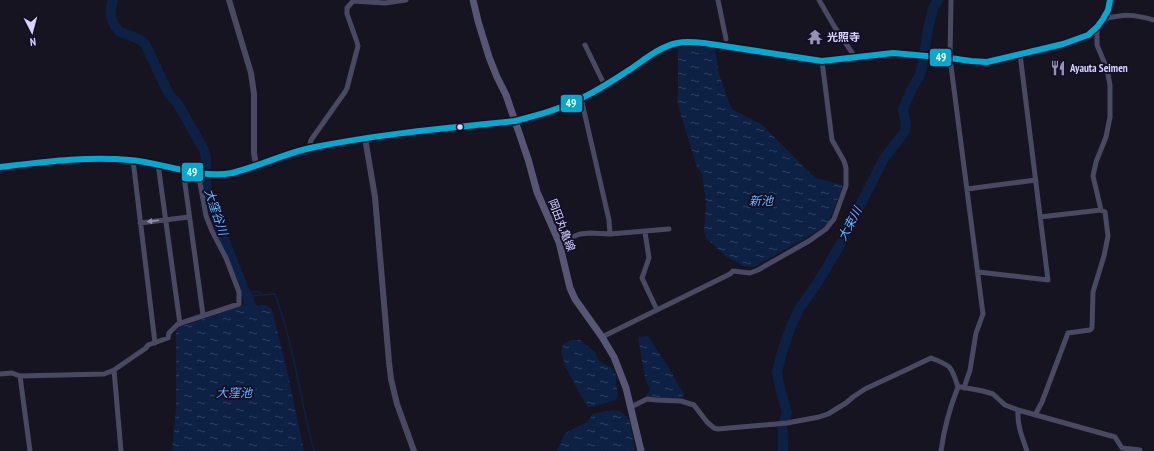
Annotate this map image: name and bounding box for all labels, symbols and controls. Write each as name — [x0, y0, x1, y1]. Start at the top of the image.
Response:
north arrow — [12, 12, 52, 52]
temple icon: 光照寺 — [806, 28, 824, 46]
place label: 光照寺 — [827, 30, 860, 44]
text: N — [29, 35, 37, 49]
line badge: 49 — [929, 48, 952, 67]
text: 49 — [936, 50, 946, 64]
restaurant icon: Ayauta Seimen — [1049, 59, 1067, 77]
place label: Ayauta Seimen — [1069, 61, 1128, 75]
line badge: 49 — [560, 94, 583, 113]
text: 49 — [566, 96, 576, 110]
unlabelled marker — [455, 122, 465, 132]
line badge: 49 — [181, 162, 204, 182]
text: 49 — [187, 165, 197, 179]
water label: 大窪谷川 — [202, 187, 232, 239]
water label: 新池 — [749, 193, 774, 208]
street label: 岡田丸亀線 — [546, 197, 578, 253]
water label: 大束川 — [834, 203, 866, 243]
one-way arrow — [147, 218, 159, 224]
water label: 大窪池 — [216, 385, 253, 400]

